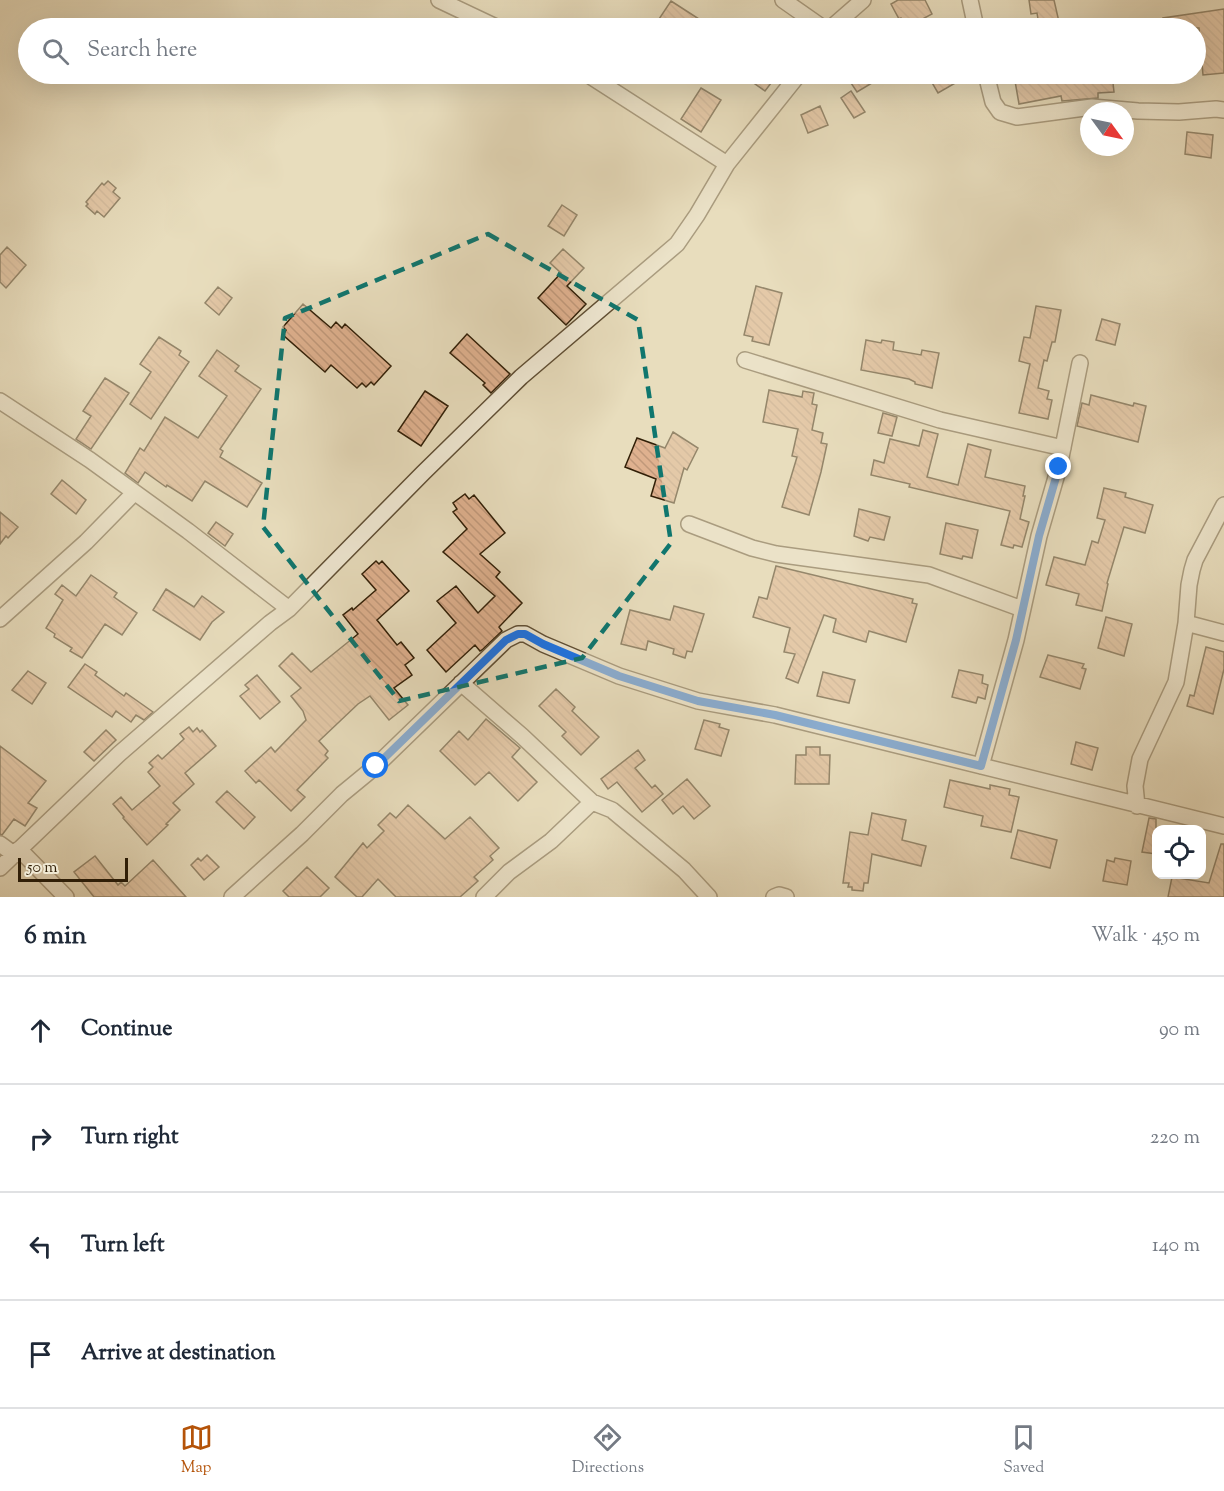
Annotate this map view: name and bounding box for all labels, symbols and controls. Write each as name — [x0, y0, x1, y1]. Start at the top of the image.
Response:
search box — [18, 18, 1206, 84]
icon: search — [39, 35, 72, 68]
text: Search here — [87, 35, 197, 67]
north arrow — [1080, 102, 1134, 156]
route end — [1045, 453, 1071, 479]
route start — [362, 752, 388, 778]
map controls — [1152, 825, 1206, 879]
button: locate — [1152, 825, 1206, 879]
scale bar — [18, 855, 128, 882]
text: 50 m — [27, 857, 58, 880]
text: 6 min — [24, 918, 87, 955]
text: Walk · 450 m — [1091, 922, 1200, 951]
icon: ahead — [24, 1014, 57, 1047]
text: Continue — [81, 1014, 172, 1046]
text: 90 m — [1159, 1016, 1200, 1045]
icon: right — [24, 1122, 57, 1155]
text: Turn right — [81, 1122, 178, 1154]
text: 220 m — [1150, 1124, 1200, 1153]
icon: left — [24, 1230, 57, 1263]
text: Turn left — [81, 1230, 164, 1262]
text: 140 m — [1152, 1232, 1200, 1261]
icon: arrive — [24, 1338, 57, 1371]
text: Arrive at destination — [81, 1338, 276, 1370]
tab: Map — [180, 1421, 213, 1480]
tab: Directions — [572, 1421, 644, 1480]
tab: Saved — [1003, 1421, 1044, 1480]

